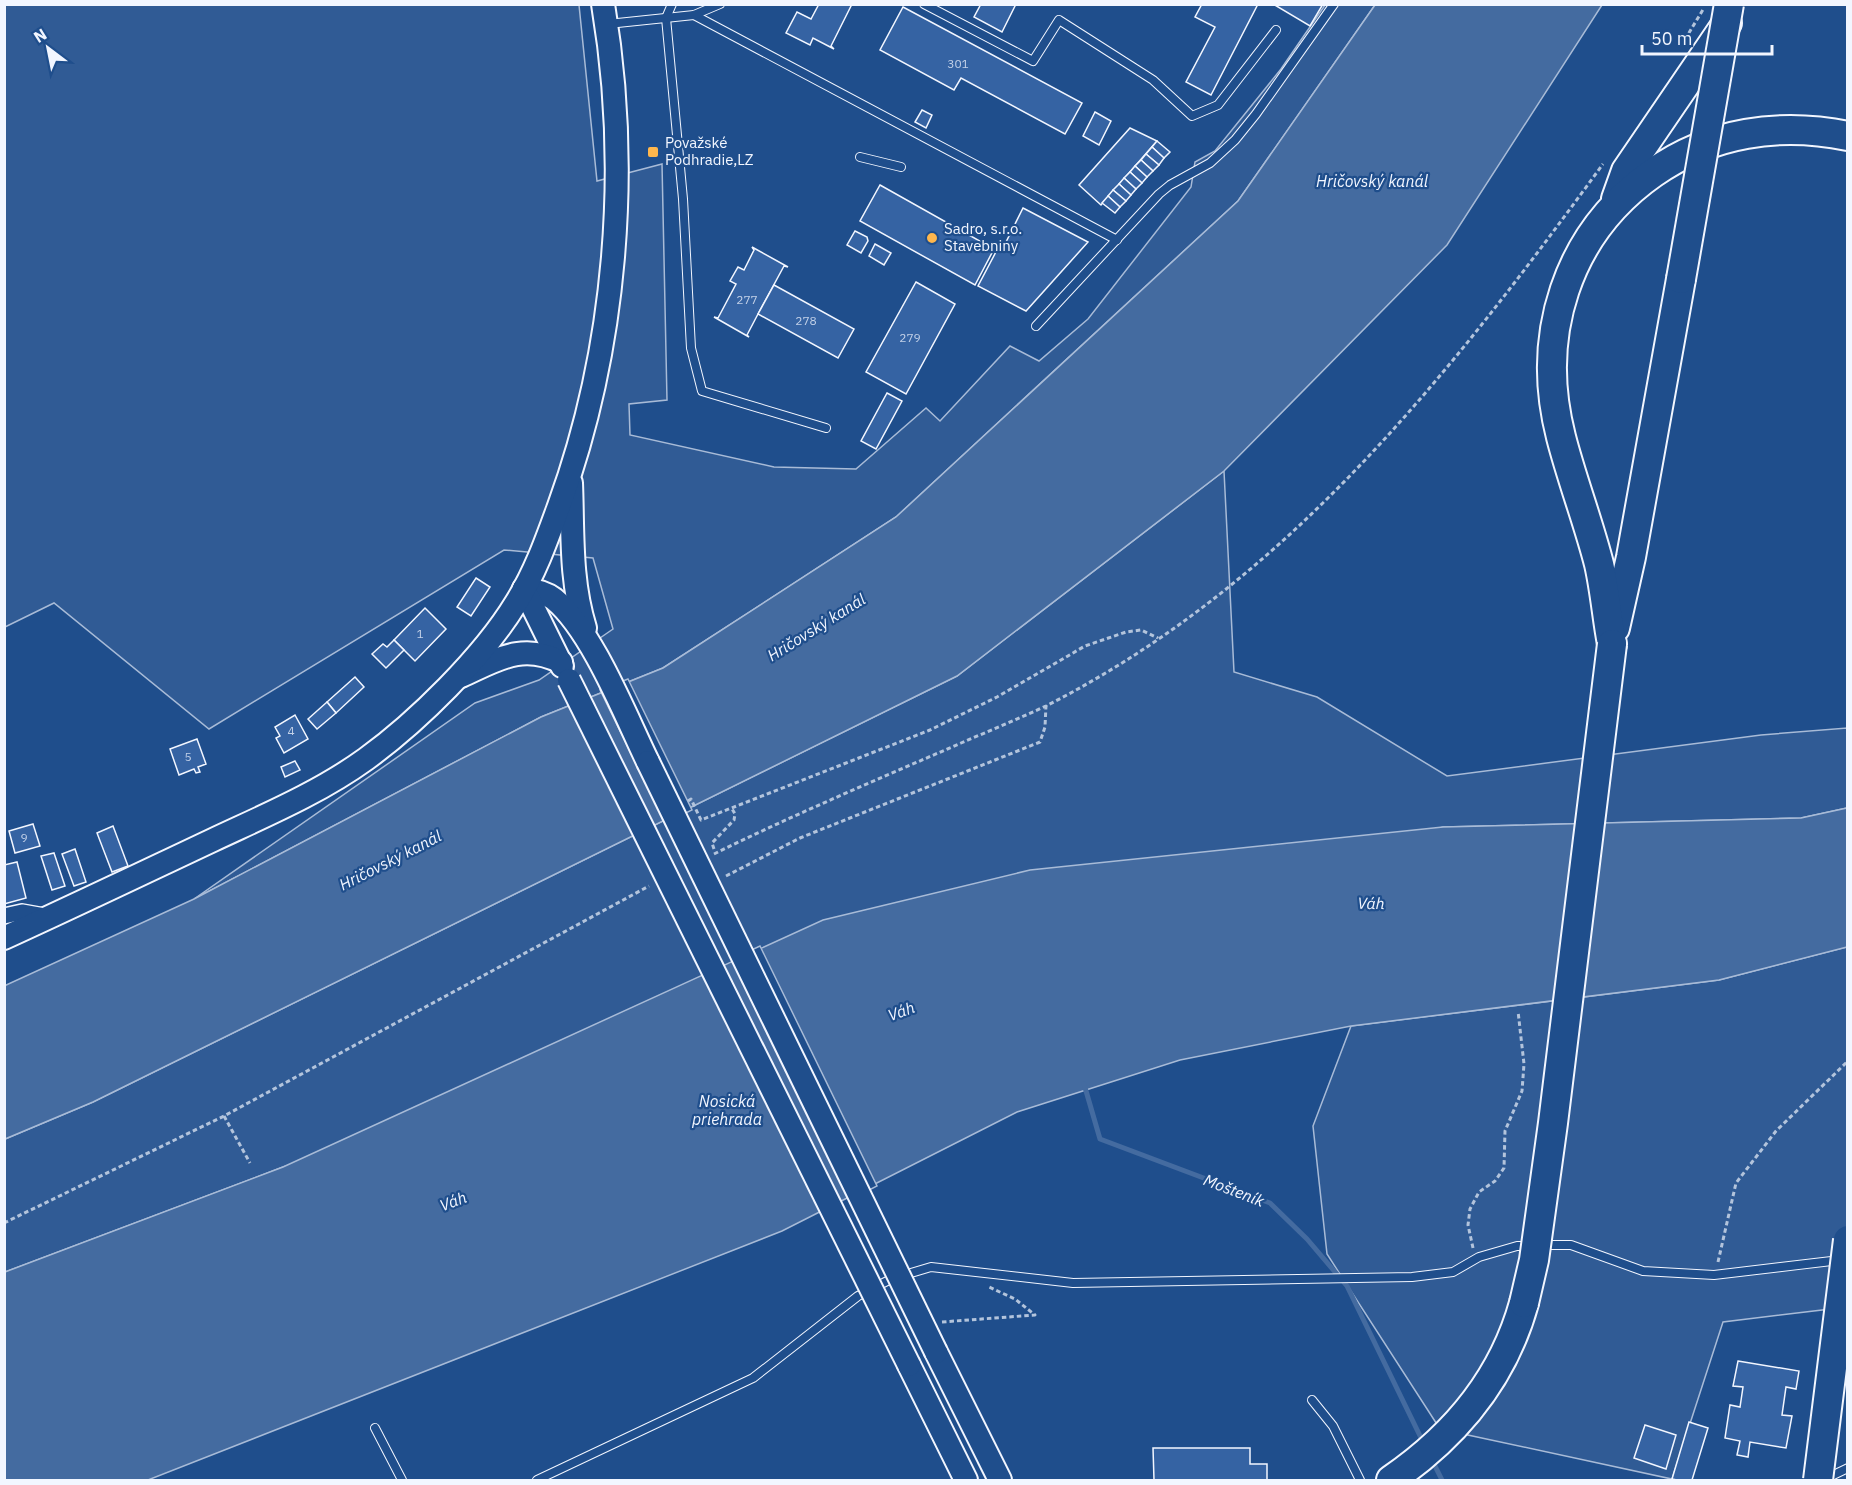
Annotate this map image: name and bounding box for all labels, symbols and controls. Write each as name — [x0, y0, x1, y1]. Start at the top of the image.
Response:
north arrow — [18, 18, 78, 78]
scale bar — [1642, 18, 1772, 56]
text: N — [30, 24, 50, 47]
text: 50 m — [1651, 27, 1693, 50]
house number: 301 — [947, 56, 969, 71]
place label: Považské Podhradie,LZ — [665, 133, 754, 169]
marker: Považské Podhradie,LZ — [646, 145, 660, 159]
water label: Hričovský kanál — [1316, 171, 1429, 191]
place label: Sadro, s.r.o. Stavebniny — [944, 219, 1022, 255]
marker: Sadro, s.r.o. Stavebniny — [925, 231, 939, 245]
house number: 277 — [736, 292, 758, 307]
house number: 278 — [795, 313, 817, 328]
house number: 279 — [899, 330, 921, 345]
water label: Hričovský kanál — [763, 588, 869, 665]
house number: 1 — [416, 626, 424, 641]
house number: 4 — [287, 723, 295, 738]
house number: 5 — [184, 749, 192, 764]
water label: Hričovský kanál — [336, 825, 445, 894]
house number: 9 — [20, 830, 28, 845]
water label: Váh — [1357, 893, 1385, 913]
water label: Váh — [885, 997, 917, 1025]
water label: Nosická priehrada — [691, 1091, 762, 1129]
water label: Mošteník — [1201, 1169, 1268, 1211]
water label: Váh — [437, 1187, 469, 1215]

